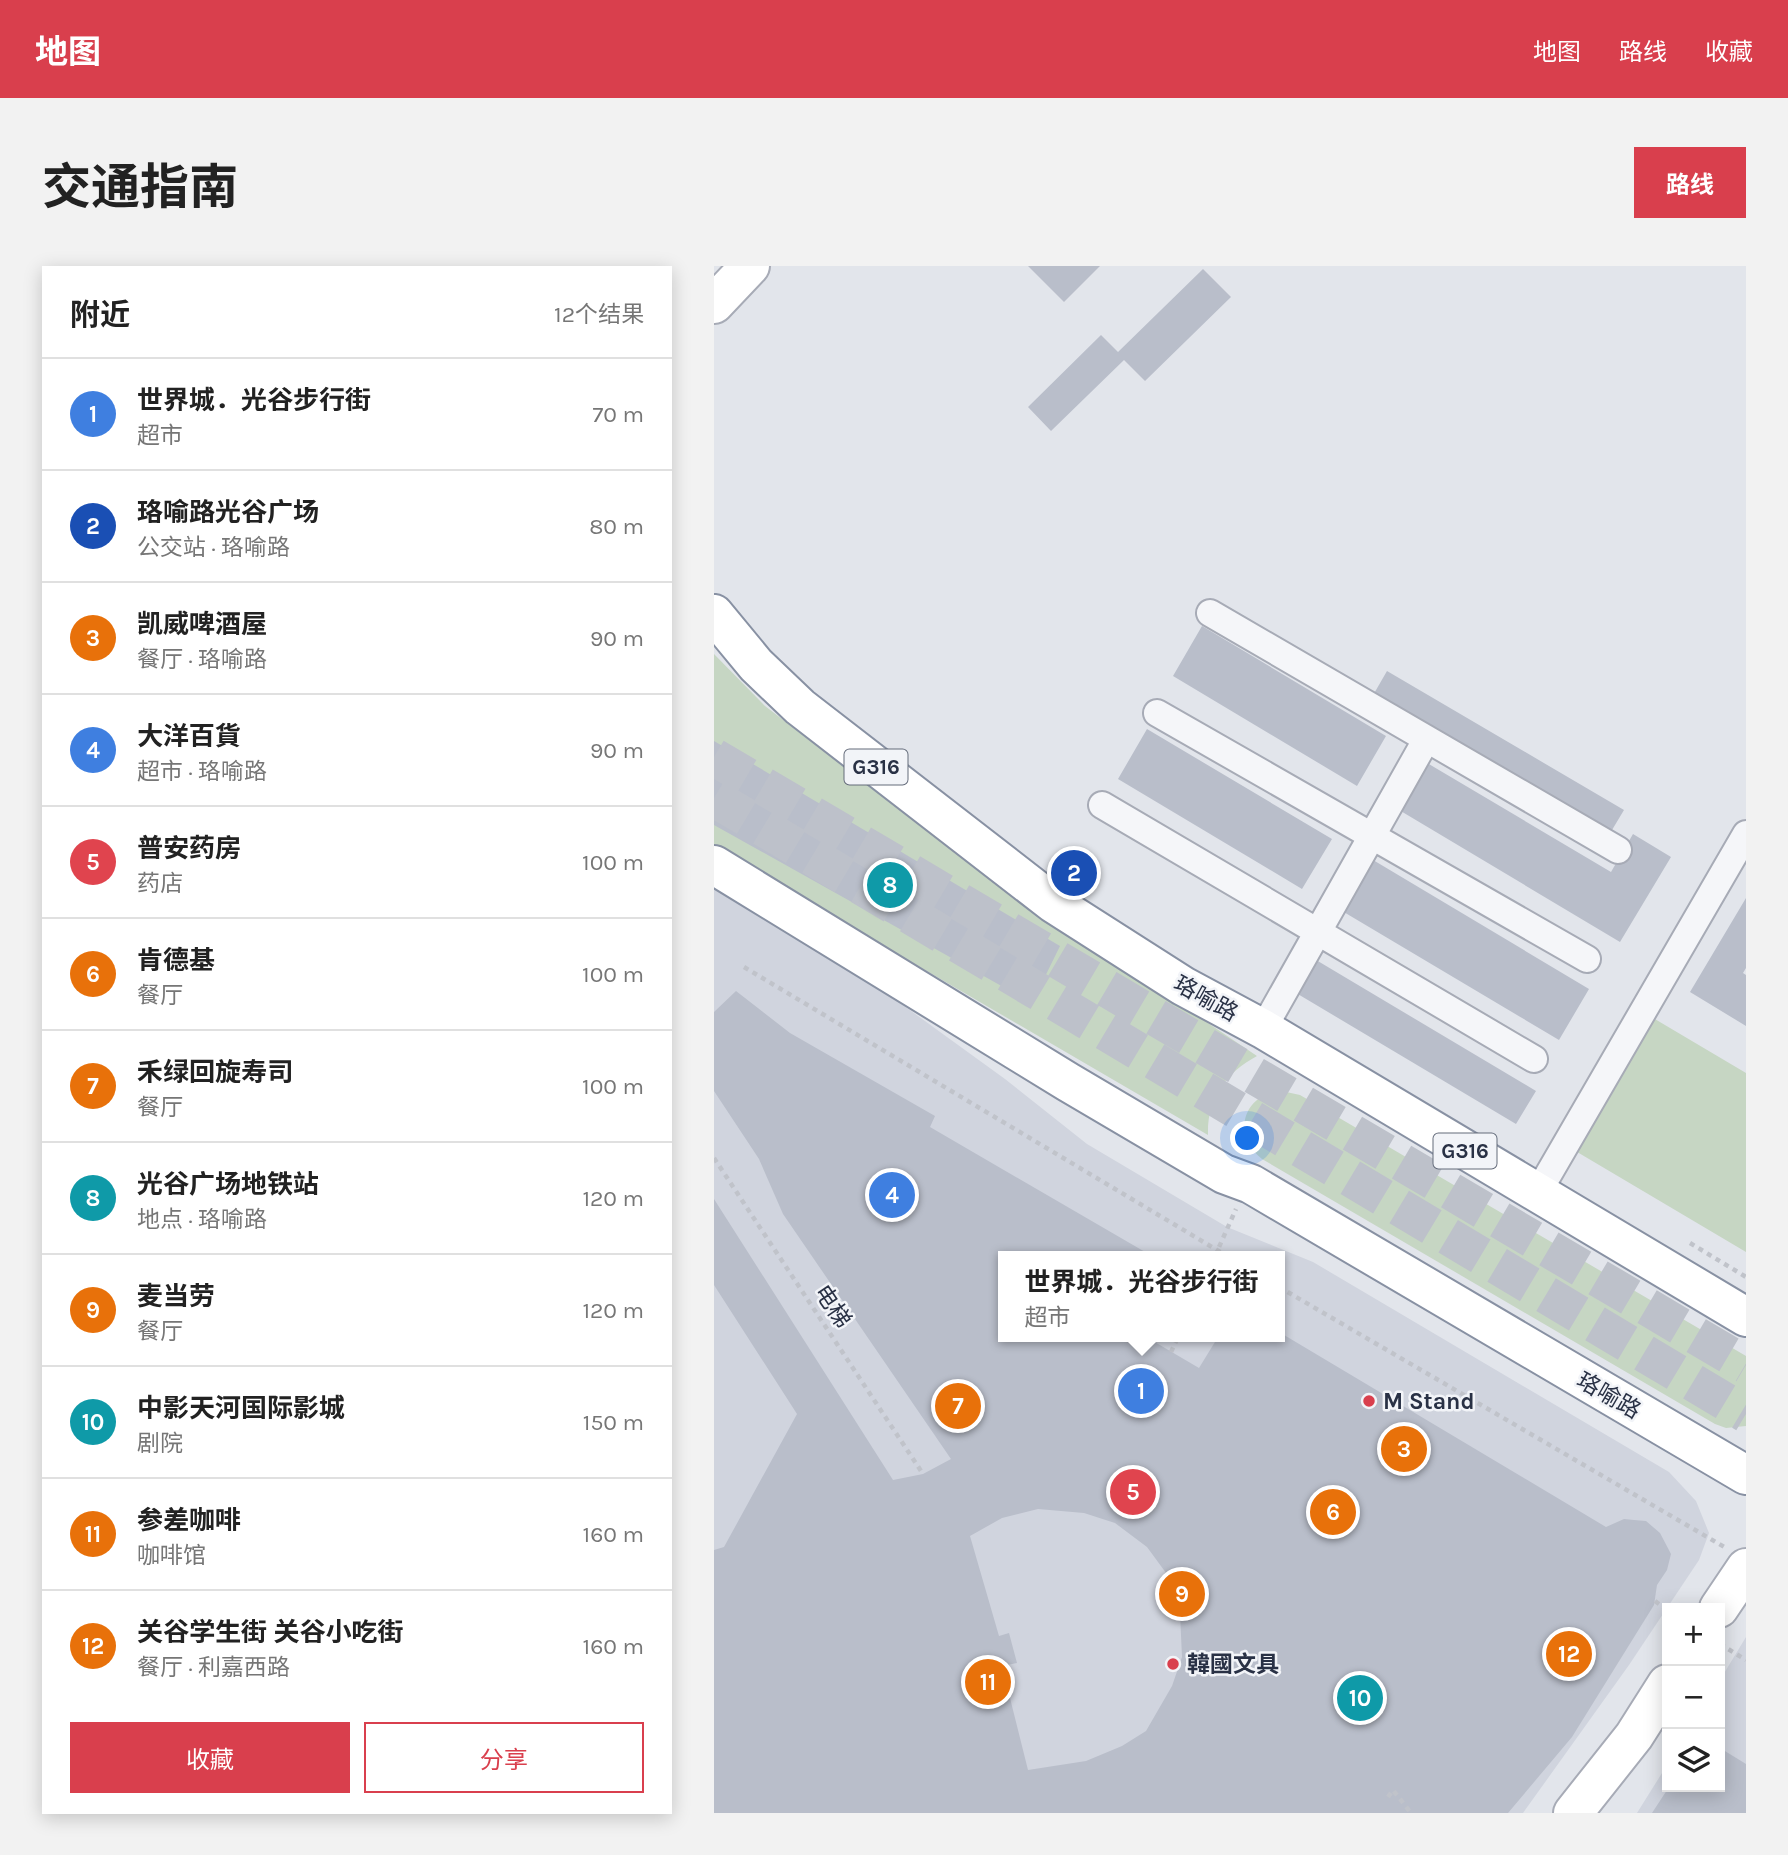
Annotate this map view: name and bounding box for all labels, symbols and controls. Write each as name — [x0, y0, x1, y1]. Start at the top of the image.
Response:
text: 地图 — [35, 33, 101, 71]
text: 地图 — [1533, 38, 1581, 66]
text: 路线 — [1619, 38, 1667, 66]
text: 收藏 — [1705, 38, 1753, 66]
button: 路线 — [1634, 147, 1746, 218]
text: 交通指南 — [42, 159, 238, 216]
text: 附近 — [70, 297, 130, 333]
text: 12个结果 — [554, 301, 644, 328]
text: 世界城．光谷步行街 — [137, 385, 371, 416]
text: 1 — [89, 401, 97, 428]
text: 70 m — [593, 401, 644, 428]
text: 超市 — [137, 422, 183, 449]
text: 珞喻路光谷广场 — [137, 497, 319, 528]
text: 2 — [86, 513, 100, 540]
text: 80 m — [589, 513, 644, 540]
text: 公交站 · 珞喻路 — [137, 534, 290, 561]
text: 凯威啤酒屋 — [137, 609, 267, 640]
text: 3 — [86, 625, 100, 652]
text: 90 m — [590, 625, 644, 652]
text: 餐厅 · 珞喻路 — [137, 646, 267, 673]
text: 大洋百貨 — [137, 721, 241, 752]
text: 4 — [86, 737, 100, 764]
text: 90 m — [590, 737, 644, 764]
road number: G316 — [844, 750, 908, 784]
text: 超市 · 珞喻路 — [137, 758, 267, 785]
text: 普安药房 — [137, 833, 241, 864]
pin: 2 — [1051, 847, 1097, 899]
text: 5 — [86, 849, 100, 876]
text: 100 m — [582, 849, 644, 876]
pin: 8 — [867, 859, 913, 911]
text: 药店 — [137, 870, 183, 897]
text: 肯德基 — [137, 945, 215, 976]
text: 6 — [86, 961, 100, 988]
text: 100 m — [582, 961, 644, 988]
street label: 珞喻路 — [1169, 970, 1242, 1027]
text: 餐厅 — [137, 982, 183, 1009]
text: 禾绿回旋寿司 — [137, 1057, 293, 1088]
text: 7 — [87, 1073, 99, 1100]
text: 100 m — [582, 1073, 644, 1100]
text: 餐厅 — [137, 1094, 183, 1121]
your location — [1230, 1121, 1264, 1155]
road number: G316 — [1434, 1134, 1496, 1169]
text: 光谷广场地铁站 — [137, 1169, 319, 1200]
pin: 4 — [869, 1169, 915, 1221]
text: 8 — [86, 1185, 100, 1212]
text: 120 m — [582, 1185, 644, 1212]
text: 地点 · 珞喻路 — [137, 1206, 267, 1233]
popup — [998, 1251, 1285, 1342]
text: 世界城．光谷步行街 — [1024, 1267, 1259, 1298]
street label: 电梯 — [809, 1280, 857, 1333]
text: 麦当劳 — [137, 1281, 215, 1312]
text: 9 — [86, 1297, 100, 1324]
text: 120 m — [582, 1297, 644, 1324]
text: 超市 — [1024, 1304, 1070, 1331]
text: 餐厅 — [137, 1318, 183, 1345]
pin: 1 — [1118, 1365, 1164, 1417]
street label: 珞喻路 — [1572, 1366, 1645, 1424]
pin: 7 — [935, 1380, 981, 1432]
place label: M Stand — [1383, 1388, 1475, 1415]
text: 中影天河国际影城 — [137, 1393, 345, 1424]
marker: M Stand — [1361, 1393, 1377, 1409]
text: 10 — [82, 1409, 104, 1436]
text: 150 m — [583, 1409, 644, 1436]
pin: 3 — [1381, 1423, 1427, 1475]
text: 剧院 — [137, 1430, 183, 1457]
pin: 5 — [1110, 1466, 1156, 1518]
pin: 6 — [1310, 1486, 1356, 1538]
text: 参差咖啡 — [137, 1505, 241, 1536]
text: 11 — [85, 1521, 101, 1548]
text: 160 m — [583, 1521, 644, 1548]
text: 咖啡馆 — [137, 1542, 206, 1569]
pin: 9 — [1159, 1568, 1205, 1620]
map controls — [1662, 1603, 1725, 1792]
button: + — [1662, 1603, 1725, 1666]
text: 关谷学生街 关谷小吃街 — [137, 1617, 404, 1648]
pin: 12 — [1546, 1628, 1592, 1680]
text: 12 — [82, 1633, 104, 1660]
text: 160 m — [583, 1633, 644, 1660]
place label: 韓國文具 — [1187, 1651, 1279, 1678]
text: 餐厅 · 利嘉西路 — [137, 1654, 290, 1681]
pin: 11 — [965, 1656, 1011, 1708]
marker: 韓國文具 — [1165, 1656, 1181, 1672]
button: − — [1662, 1666, 1725, 1729]
pin: 10 — [1337, 1672, 1383, 1724]
button: 收藏 — [70, 1722, 350, 1793]
button: 分享 — [364, 1722, 644, 1793]
button: layers — [1662, 1729, 1725, 1792]

